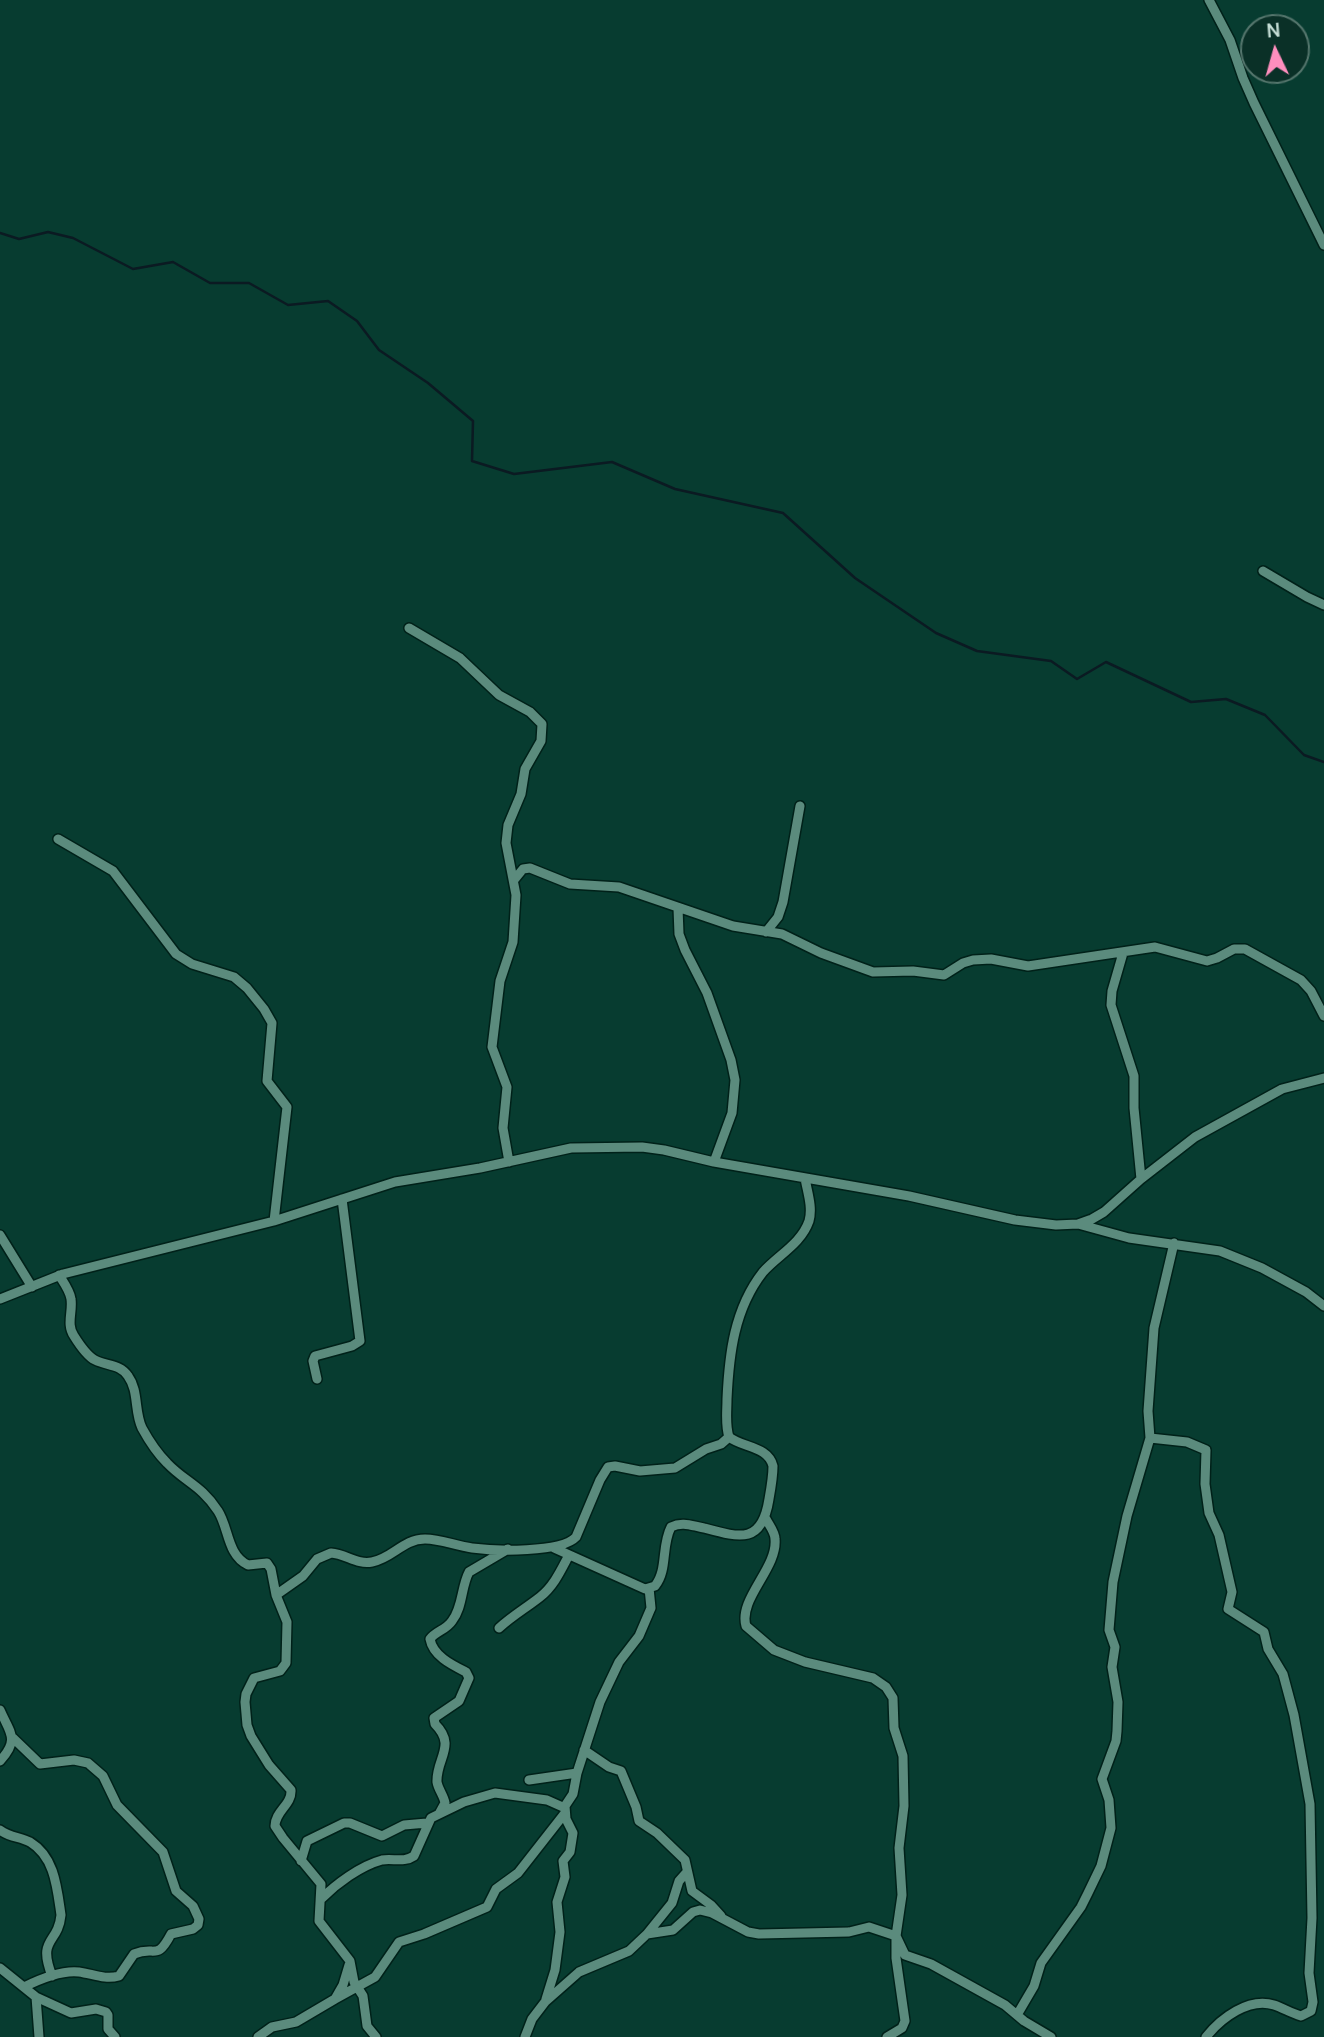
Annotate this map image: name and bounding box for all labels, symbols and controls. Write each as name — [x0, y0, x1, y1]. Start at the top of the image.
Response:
north arrow — [1240, 14, 1310, 84]
text: N — [1265, 17, 1281, 44]

